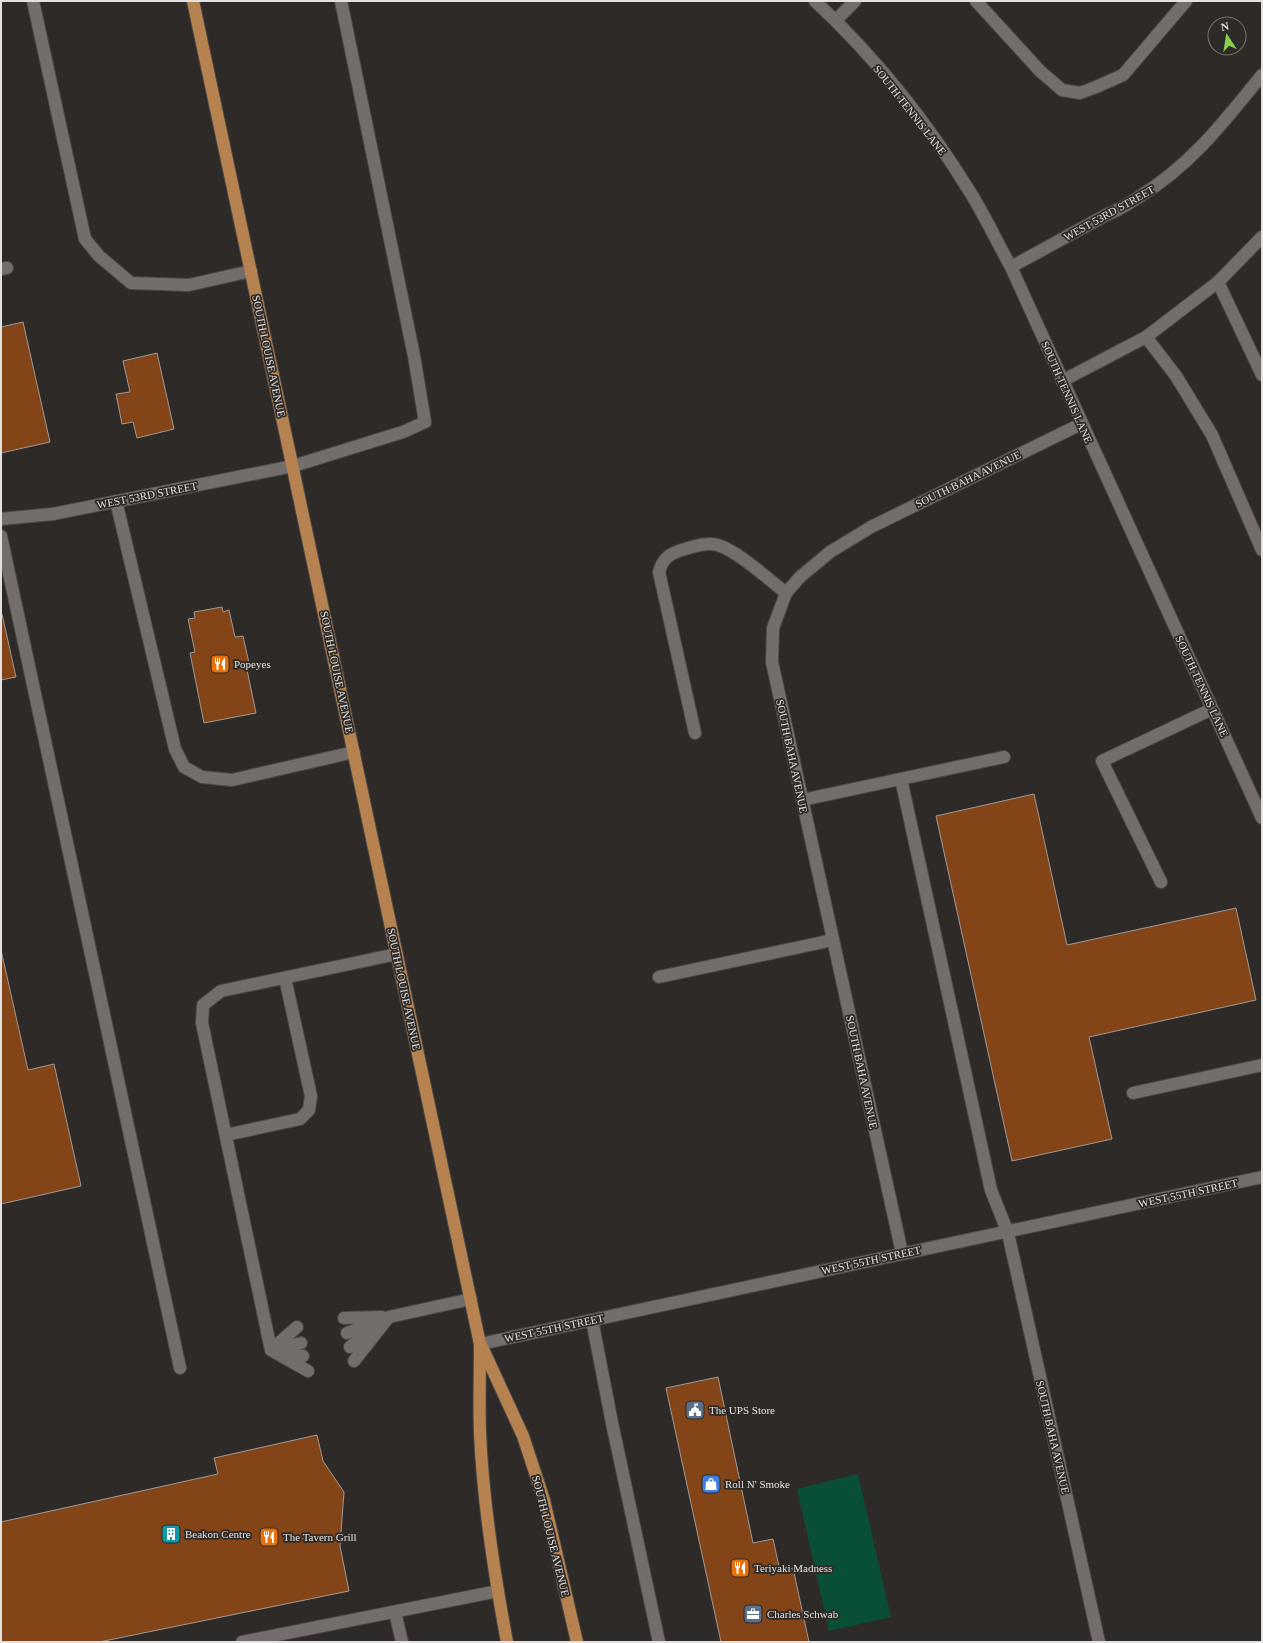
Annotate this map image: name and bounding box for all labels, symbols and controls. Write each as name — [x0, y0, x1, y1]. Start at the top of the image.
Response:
north arrow — [1207, 16, 1247, 56]
text: N — [1220, 20, 1230, 33]
street label: SOUTH TENNIS LANE — [871, 63, 949, 157]
street label: WEST 53RD STREET — [1062, 183, 1157, 243]
street label: SOUTH LOUISE AVENUE — [250, 294, 288, 418]
street label: SOUTH TENNIS LANE — [1039, 339, 1095, 445]
street label: SOUTH BAHA AVENUE — [913, 448, 1023, 510]
street label: WEST 53RD STREET — [96, 479, 198, 511]
street label: SOUTH LOUISE AVENUE — [318, 610, 356, 734]
street label: SOUTH TENNIS LANE — [1173, 633, 1231, 739]
restaurant icon: Popeyes — [209, 653, 231, 675]
place label: Popeyes — [234, 658, 271, 670]
street label: SOUTH BAHA AVENUE — [774, 698, 810, 814]
street label: SOUTH LOUISE AVENUE — [385, 927, 423, 1051]
street label: SOUTH BAHA AVENUE — [844, 1014, 880, 1130]
street label: WEST 55TH STREET — [1137, 1177, 1239, 1209]
street label: WEST 55TH STREET — [820, 1244, 922, 1276]
street label: WEST 55TH STREET — [503, 1312, 605, 1344]
street label: SOUTH BAHA AVENUE — [1034, 1379, 1072, 1495]
public building icon: The UPS Store — [684, 1399, 706, 1421]
place label: The UPS Store — [709, 1404, 775, 1416]
shop icon: Roll N' Smoke — [700, 1473, 722, 1495]
street label: SOUTH LOUISE AVENUE — [530, 1474, 572, 1598]
place label: Roll N' Smoke — [725, 1478, 790, 1490]
building icon: Beakon Centre — [160, 1523, 182, 1545]
restaurant icon: The Tavern Grill — [258, 1526, 280, 1548]
place label: Beakon Centre — [185, 1528, 251, 1540]
place label: The Tavern Grill — [283, 1531, 357, 1543]
restaurant icon: Teriyaki Madness — [729, 1557, 751, 1579]
place label: Teriyaki Madness — [754, 1562, 832, 1574]
office icon: Charles Schwab — [742, 1603, 764, 1625]
place label: Charles Schwab — [767, 1608, 839, 1620]

